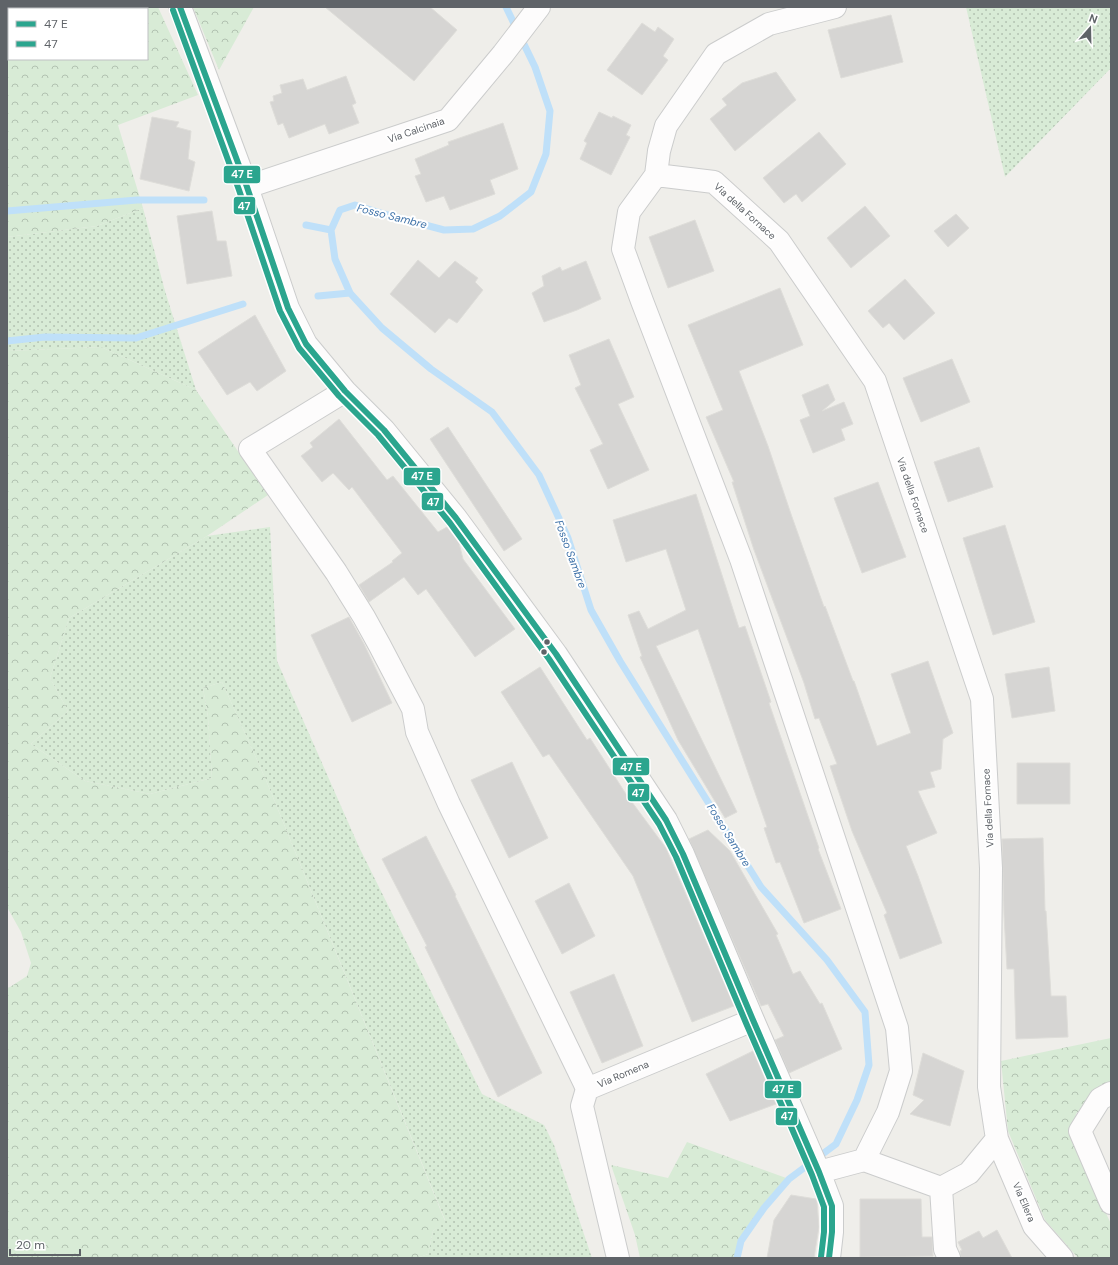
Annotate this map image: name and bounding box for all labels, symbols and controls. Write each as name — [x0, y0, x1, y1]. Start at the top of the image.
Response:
legend — [8, 8, 148, 60]
north arrow — [1070, 8, 1110, 48]
text: N — [1087, 11, 1100, 27]
text: 47 E — [44, 16, 68, 32]
text: 47 — [44, 36, 58, 52]
street label: Via Calcinaia — [386, 114, 446, 146]
line badge: 47 E — [223, 165, 261, 184]
text: 47 E — [231, 167, 253, 181]
street label: Via della Fornace — [711, 180, 779, 242]
line badge: 47 — [233, 196, 256, 215]
text: 47 — [237, 199, 251, 213]
water label: Fosso Sambre — [355, 201, 429, 231]
street label: Via della Fornace — [894, 456, 932, 535]
line badge: 47 E — [403, 467, 441, 486]
text: 47 E — [411, 469, 433, 483]
line badge: 47 — [421, 492, 444, 511]
text: 47 — [426, 495, 440, 509]
water label: Fosso Sambre — [552, 518, 590, 590]
unlabelled marker — [542, 637, 552, 647]
unlabelled marker — [539, 647, 549, 657]
line badge: 47 E — [612, 757, 650, 776]
text: 47 E — [620, 760, 642, 774]
street label: Via della Fornace — [979, 768, 997, 848]
line badge: 47 — [627, 783, 650, 802]
text: 47 — [631, 786, 645, 800]
water label: Fosso Sambre — [704, 801, 754, 869]
street label: Via Romena — [595, 1057, 651, 1091]
line badge: 47 E — [764, 1080, 802, 1099]
text: 47 E — [772, 1082, 794, 1096]
line badge: 47 — [775, 1107, 798, 1126]
text: 47 — [780, 1109, 794, 1123]
street label: Via Ellera — [1010, 1180, 1038, 1224]
scale bar — [10, 1231, 80, 1257]
text: 20 m — [16, 1237, 45, 1253]

